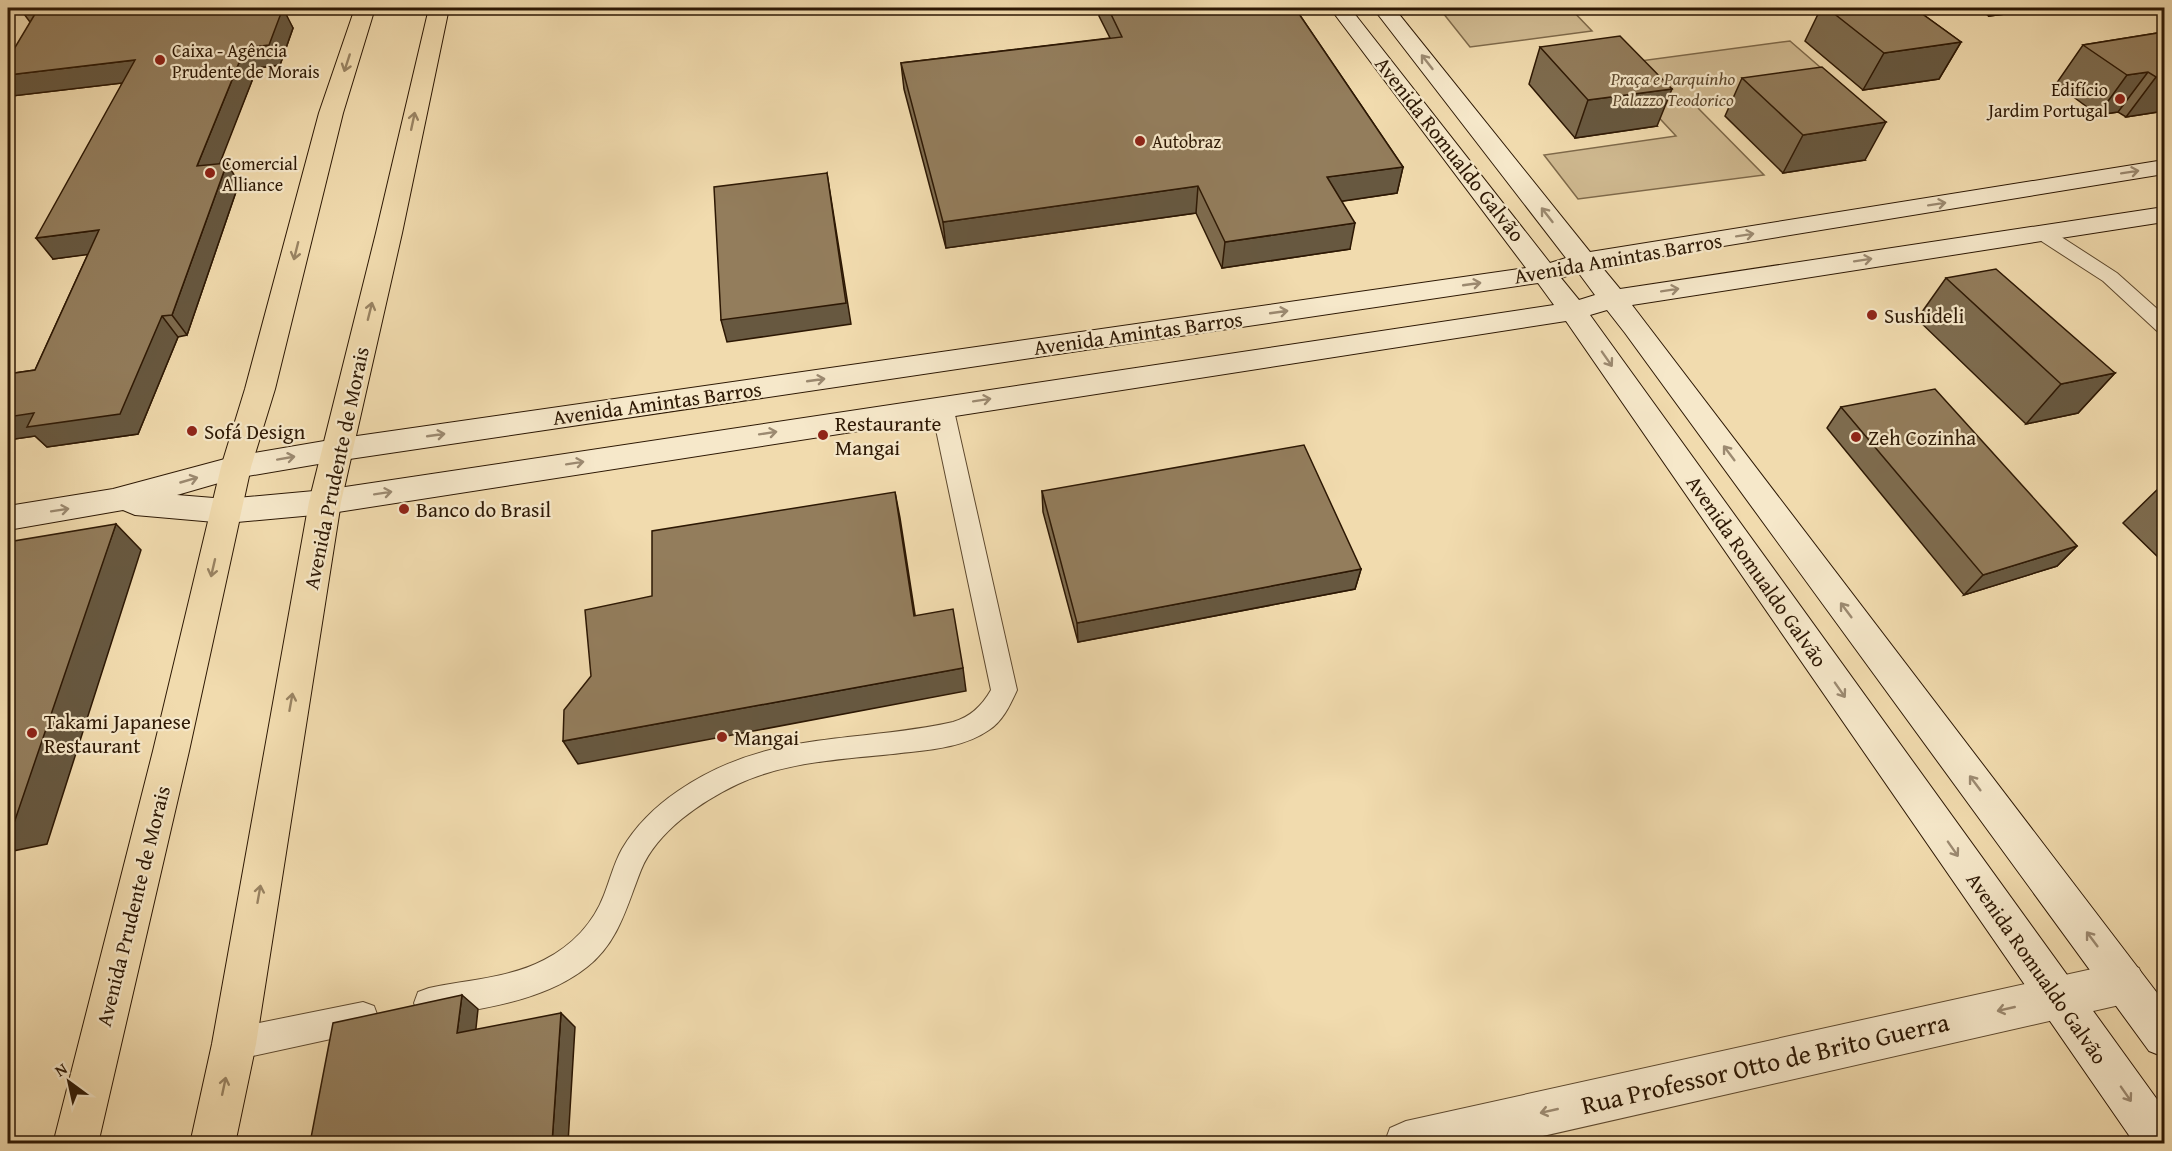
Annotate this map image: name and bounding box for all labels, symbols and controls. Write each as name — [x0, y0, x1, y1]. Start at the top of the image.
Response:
place label: Caixa - Agência Prudente de Morais — [172, 37, 320, 85]
street label: Avenida Romualdo Galvão — [1368, 50, 1532, 248]
marker: Caixa - Agência Prudente de Morais — [153, 53, 167, 67]
one-way arrow — [341, 53, 352, 72]
one-way arrow — [1420, 54, 1433, 70]
park label: Praça e Parquinho Palazzo Teodorico — [1610, 65, 1736, 113]
place label: Edifício Jardim Portugal — [1986, 76, 2108, 124]
marker: Edifício Jardim Portugal — [2113, 92, 2127, 106]
one-way arrow — [408, 112, 420, 131]
place label: Autobraz — [1152, 128, 1221, 155]
marker: Autobraz — [1133, 134, 1147, 148]
place label: Comercial Alliance — [222, 150, 298, 198]
marker: Comercial Alliance — [203, 166, 217, 180]
one-way arrow — [2120, 167, 2139, 178]
one-way arrow — [1927, 198, 1947, 209]
one-way arrow — [1541, 207, 1554, 223]
street label: Avenida Amintas Barros — [1512, 224, 1724, 292]
one-way arrow — [1735, 230, 1754, 241]
one-way arrow — [289, 241, 301, 260]
one-way arrow — [1853, 254, 1872, 265]
one-way arrow — [1461, 279, 1481, 290]
one-way arrow — [1660, 284, 1680, 295]
place label: Sushideli — [1884, 300, 1965, 331]
one-way arrow — [364, 302, 376, 321]
street label: Avenida Amintas Barros — [1032, 303, 1244, 363]
one-way arrow — [1268, 307, 1288, 318]
marker: Sushideli — [1865, 308, 1879, 322]
street label: Avenida Prudente de Morais — [295, 344, 377, 592]
one-way arrow — [1600, 350, 1613, 366]
street label: Avenida Amintas Barros — [551, 373, 763, 433]
one-way arrow — [805, 375, 825, 386]
one-way arrow — [971, 394, 991, 405]
place label: Restaurante Mangai — [835, 408, 942, 463]
place label: Sofá Design — [204, 416, 306, 447]
place label: Zeh Cozinha — [1868, 422, 1976, 453]
marker: Sofá Design — [185, 424, 199, 438]
one-way arrow — [758, 427, 778, 438]
marker: Restaurante Mangai — [816, 428, 830, 442]
one-way arrow — [425, 430, 445, 441]
marker: Zeh Cozinha — [1849, 430, 1863, 444]
one-way arrow — [1723, 446, 1735, 462]
one-way arrow — [276, 453, 296, 464]
one-way arrow — [565, 457, 585, 468]
street label: Avenida Romualdo Galvão — [1679, 469, 1835, 673]
one-way arrow — [179, 474, 198, 485]
one-way arrow — [372, 487, 392, 498]
place label: Banco do Brasil — [416, 494, 551, 525]
marker: Banco do Brasil — [397, 502, 411, 516]
one-way arrow — [50, 504, 69, 515]
one-way arrow — [207, 558, 218, 577]
one-way arrow — [1840, 602, 1852, 618]
one-way arrow — [1834, 681, 1847, 697]
one-way arrow — [286, 693, 297, 713]
place label: Takami Japanese Restaurant — [44, 706, 191, 761]
place label: Mangai — [734, 722, 799, 753]
marker: Takami Japanese Restaurant — [25, 726, 39, 740]
marker: Mangai — [715, 730, 729, 744]
one-way arrow — [1969, 775, 1981, 791]
street label: Avenida Prudente de Morais — [88, 782, 178, 1030]
one-way arrow — [1947, 840, 1959, 856]
street label: Avenida Romualdo Galvão — [1959, 866, 2115, 1070]
one-way arrow — [254, 885, 265, 905]
one-way arrow — [2086, 931, 2099, 947]
street label: Rua Professor Otto de Brito Guerra — [1577, 1002, 1953, 1124]
one-way arrow — [1997, 1004, 2016, 1015]
north arrow — [39, 1052, 99, 1112]
text: N — [50, 1056, 72, 1082]
one-way arrow — [219, 1077, 231, 1096]
one-way arrow — [2120, 1085, 2132, 1101]
one-way arrow — [1540, 1106, 1559, 1118]

